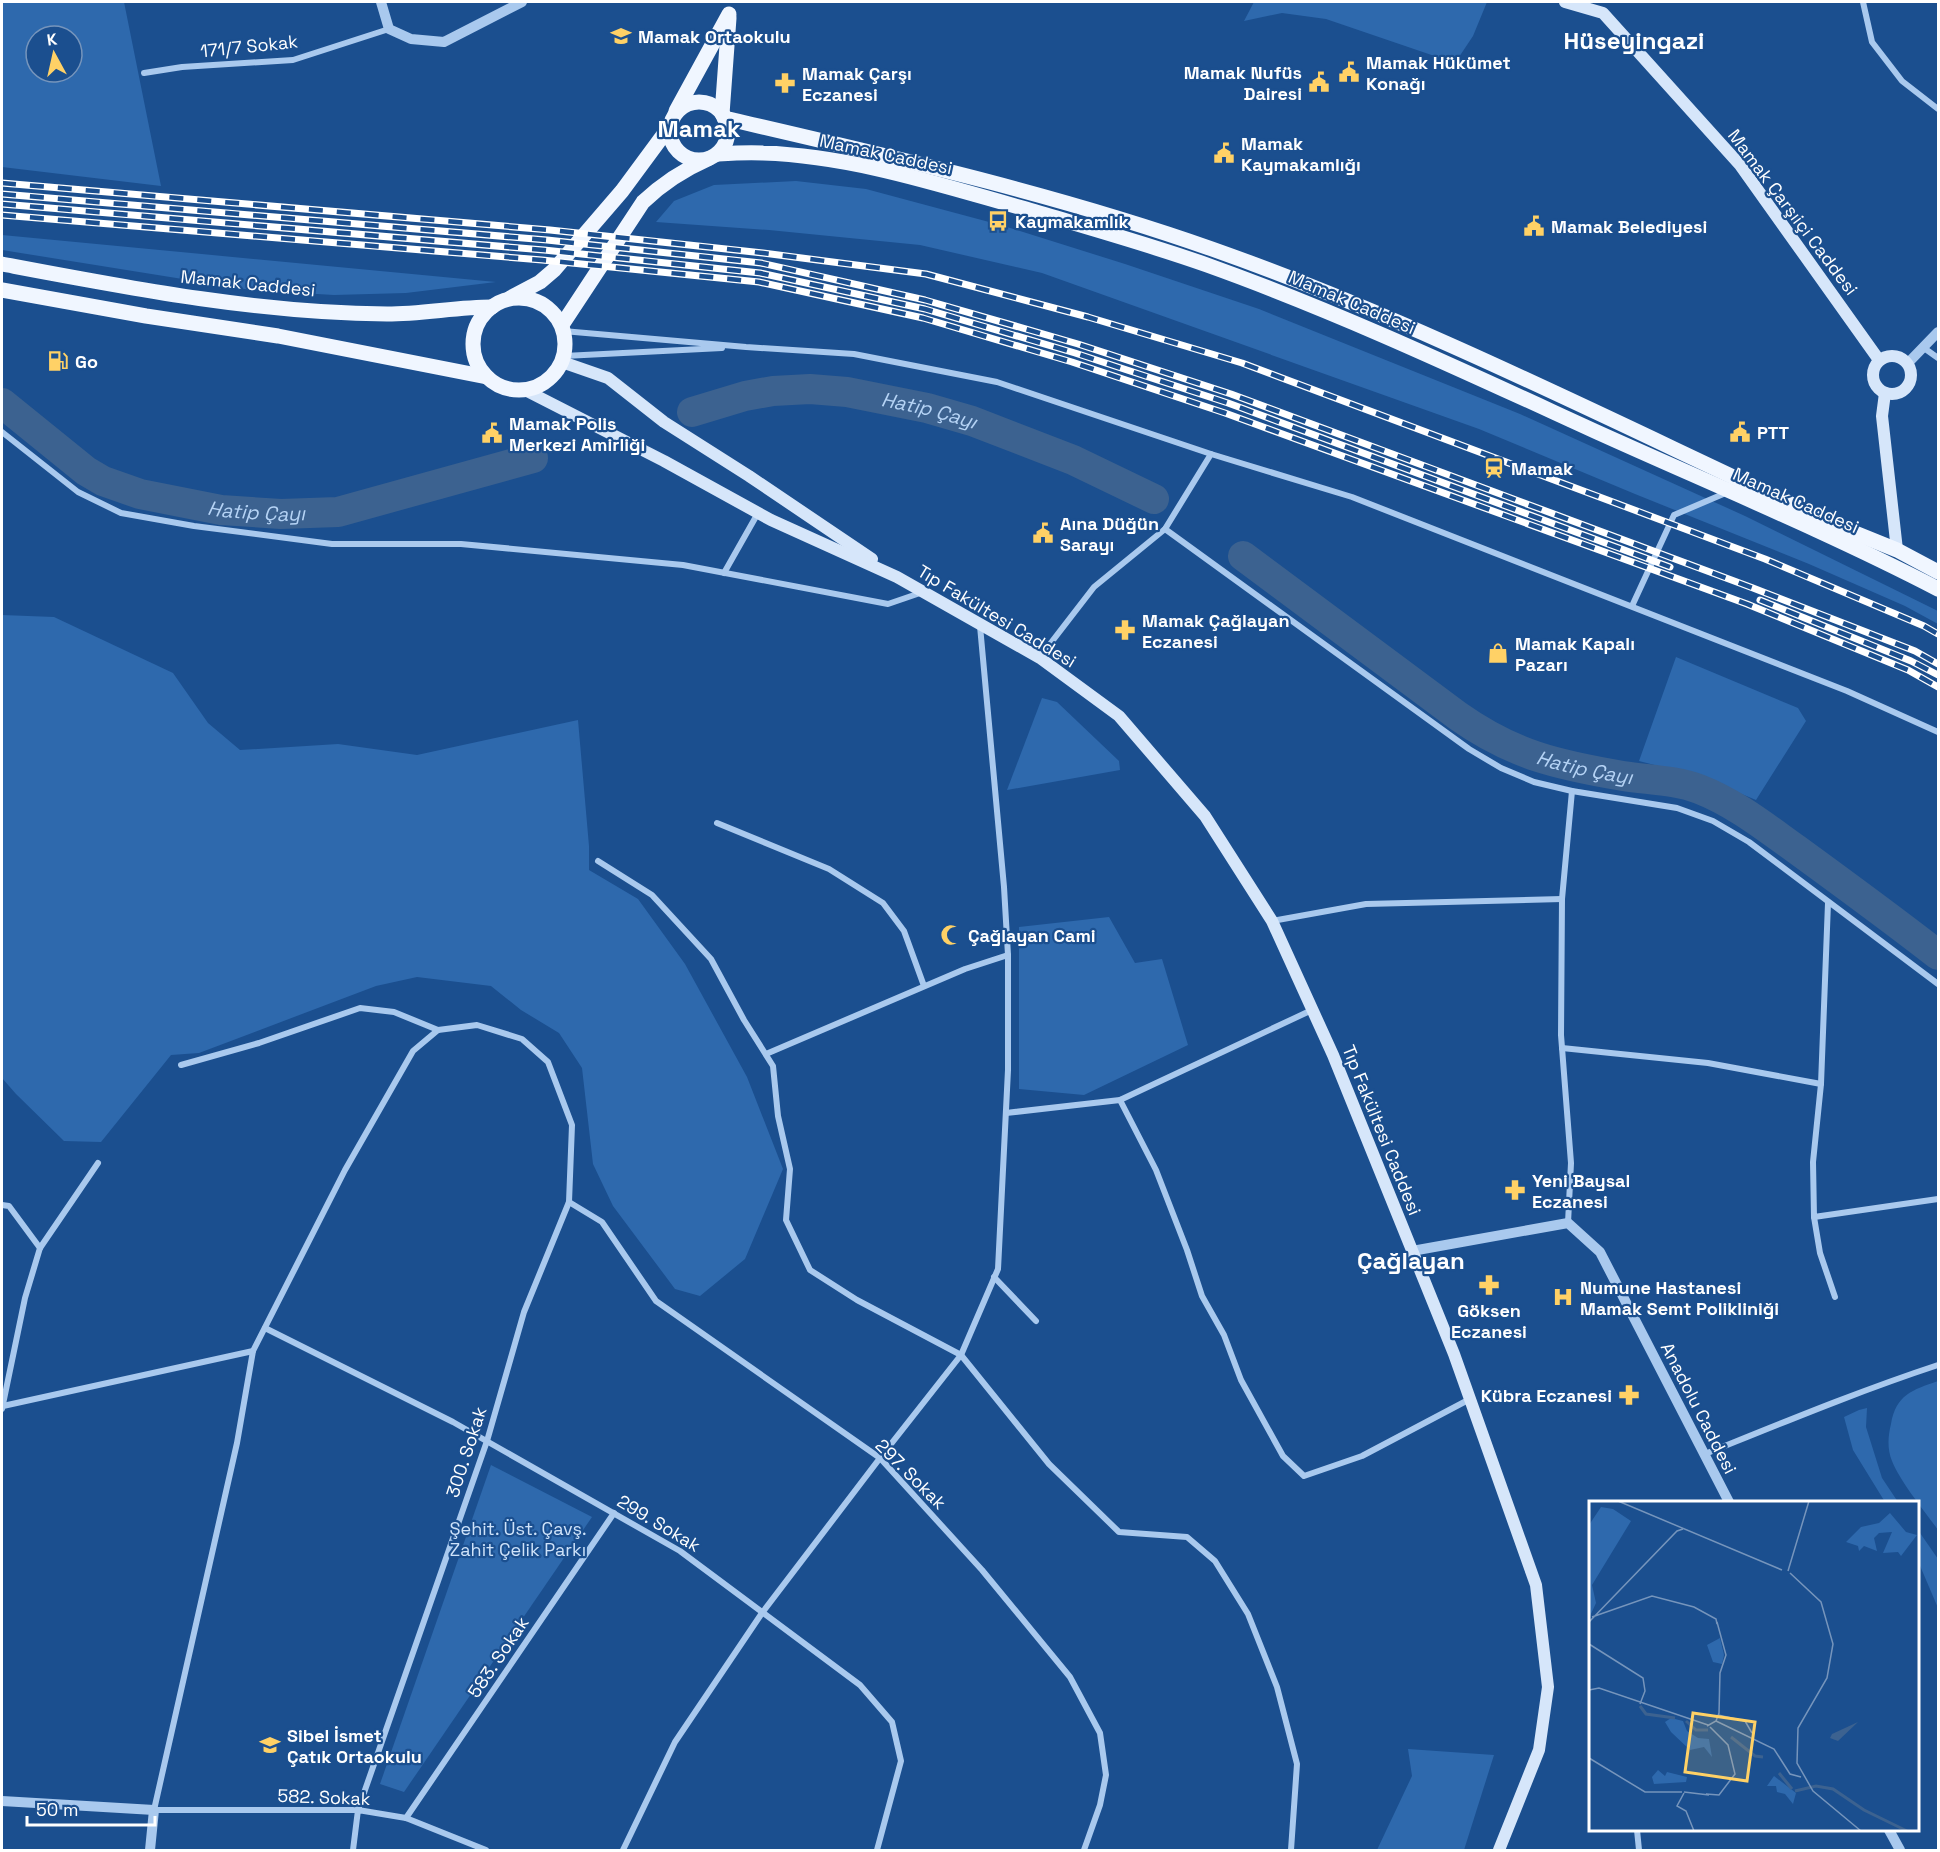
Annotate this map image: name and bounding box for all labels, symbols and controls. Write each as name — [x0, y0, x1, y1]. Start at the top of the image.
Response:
north arrow — [24, 24, 84, 84]
school or university icon: Mamak Ortaokulu — [609, 24, 633, 48]
place label: Mamak Ortaokulu — [638, 25, 791, 48]
district label: Hüseyingazi — [1564, 25, 1704, 56]
text: K — [46, 29, 58, 51]
street label: 171/7 Sokak — [199, 29, 299, 63]
place label: Mamak Hükümet Konağı — [1366, 51, 1511, 95]
public building icon: Mamak Hükümet Konağı — [1337, 60, 1361, 84]
place label: Mamak Nufüs Dairesi — [1184, 61, 1302, 105]
place label: Mamak Çarşı Eczanesi — [802, 62, 912, 106]
public building icon: Mamak Nufüs Dairesi — [1307, 70, 1331, 94]
pharmacy icon: Mamak Çarşı Eczanesi — [773, 71, 797, 95]
district label: Mamak — [658, 113, 741, 144]
street label: Mamak Çarşıiçi Caddesi — [1723, 124, 1863, 300]
street label: Mamak Caddesi — [817, 129, 955, 179]
place label: Mamak Kaymakamlığı — [1241, 132, 1361, 176]
public building icon: Mamak Kaymakamlığı — [1212, 141, 1236, 165]
bus stop icon: Kaymakamlık — [986, 209, 1010, 233]
place label: Kaymakamlık — [1015, 210, 1129, 233]
public building icon: Mamak Belediyesi — [1522, 214, 1546, 238]
place label: Mamak Belediyesi — [1551, 215, 1707, 238]
street label: Mamak Caddesi — [179, 264, 317, 302]
street label: Mamak Caddesi — [1285, 265, 1419, 339]
fuel station icon: Go — [46, 349, 70, 373]
place label: Go — [75, 350, 98, 373]
water label: Hatip Çayı — [879, 386, 982, 435]
place label: Mamak Polis Merkezi Amirliği — [509, 412, 645, 456]
public building icon: PTT — [1728, 420, 1752, 444]
public building icon: Mamak Polis Merkezi Amirliği — [480, 421, 504, 445]
place label: PTT — [1757, 421, 1789, 444]
station icon: Mamak — [1482, 456, 1506, 480]
place label: Mamak — [1511, 457, 1573, 480]
street label: Mamak Caddesi — [1729, 462, 1863, 538]
water label: Hatip Çayı — [205, 495, 307, 527]
place label: Aına Düğün Sarayı — [1060, 512, 1159, 556]
public building icon: Aına Düğün Sarayı — [1031, 521, 1055, 545]
street label: Tıp Fakültesi Caddesi — [913, 559, 1081, 673]
place label: Mamak Çağlayan Eczanesi — [1142, 609, 1290, 653]
pharmacy icon: Mamak Çağlayan Eczanesi — [1113, 618, 1137, 642]
place label: Mamak Kapalı Pazarı — [1515, 632, 1635, 676]
shop icon: Mamak Kapalı Pazarı — [1486, 641, 1510, 665]
water label: Hatip Çayı — [1533, 744, 1635, 790]
mosque icon: Çağlayan Cami — [939, 923, 963, 947]
place label: Çağlayan Cami — [968, 924, 1096, 947]
street label: Tıp Fakültesi Caddesi — [1337, 1042, 1427, 1218]
place label: Yeni Baysal Eczanesi — [1532, 1169, 1630, 1213]
pharmacy icon: Yeni Baysal Eczanesi — [1503, 1178, 1527, 1202]
district label: Çağlayan — [1357, 1245, 1465, 1276]
pharmacy icon: Göksen Eczanesi — [1477, 1273, 1501, 1297]
place label: Numune Hastanesi Mamak Semt Polikliniği — [1580, 1276, 1779, 1320]
hospital icon: Numune Hastanesi Mamak Semt Polikliniği — [1551, 1285, 1575, 1309]
place label: Göksen Eczanesi — [1451, 1299, 1527, 1343]
street label: Anadolu Caddesi — [1656, 1338, 1742, 1478]
pharmacy icon: Kübra Eczanesi — [1617, 1383, 1641, 1407]
place label: Kübra Eczanesi — [1481, 1384, 1612, 1407]
street label: 300. Sokak — [441, 1403, 492, 1500]
street label: 297. Sokak — [871, 1434, 951, 1514]
street label: 299. Sokak — [613, 1489, 705, 1557]
inset map — [1589, 1501, 1919, 1831]
park label: Şehit. Üst. Çavş. Zahit Çelik Parkı — [449, 1517, 587, 1561]
street label: 583. Sokak — [462, 1612, 534, 1702]
place label: Sibel İsmet Çatık Ortaokulu — [287, 1724, 422, 1768]
school or university icon: Sibel İsmet Çatık Ortaokulu — [258, 1733, 282, 1757]
street label: 582. Sokak — [277, 1784, 371, 1810]
scale bar — [27, 1789, 154, 1827]
text: 50 m — [36, 1798, 78, 1821]

